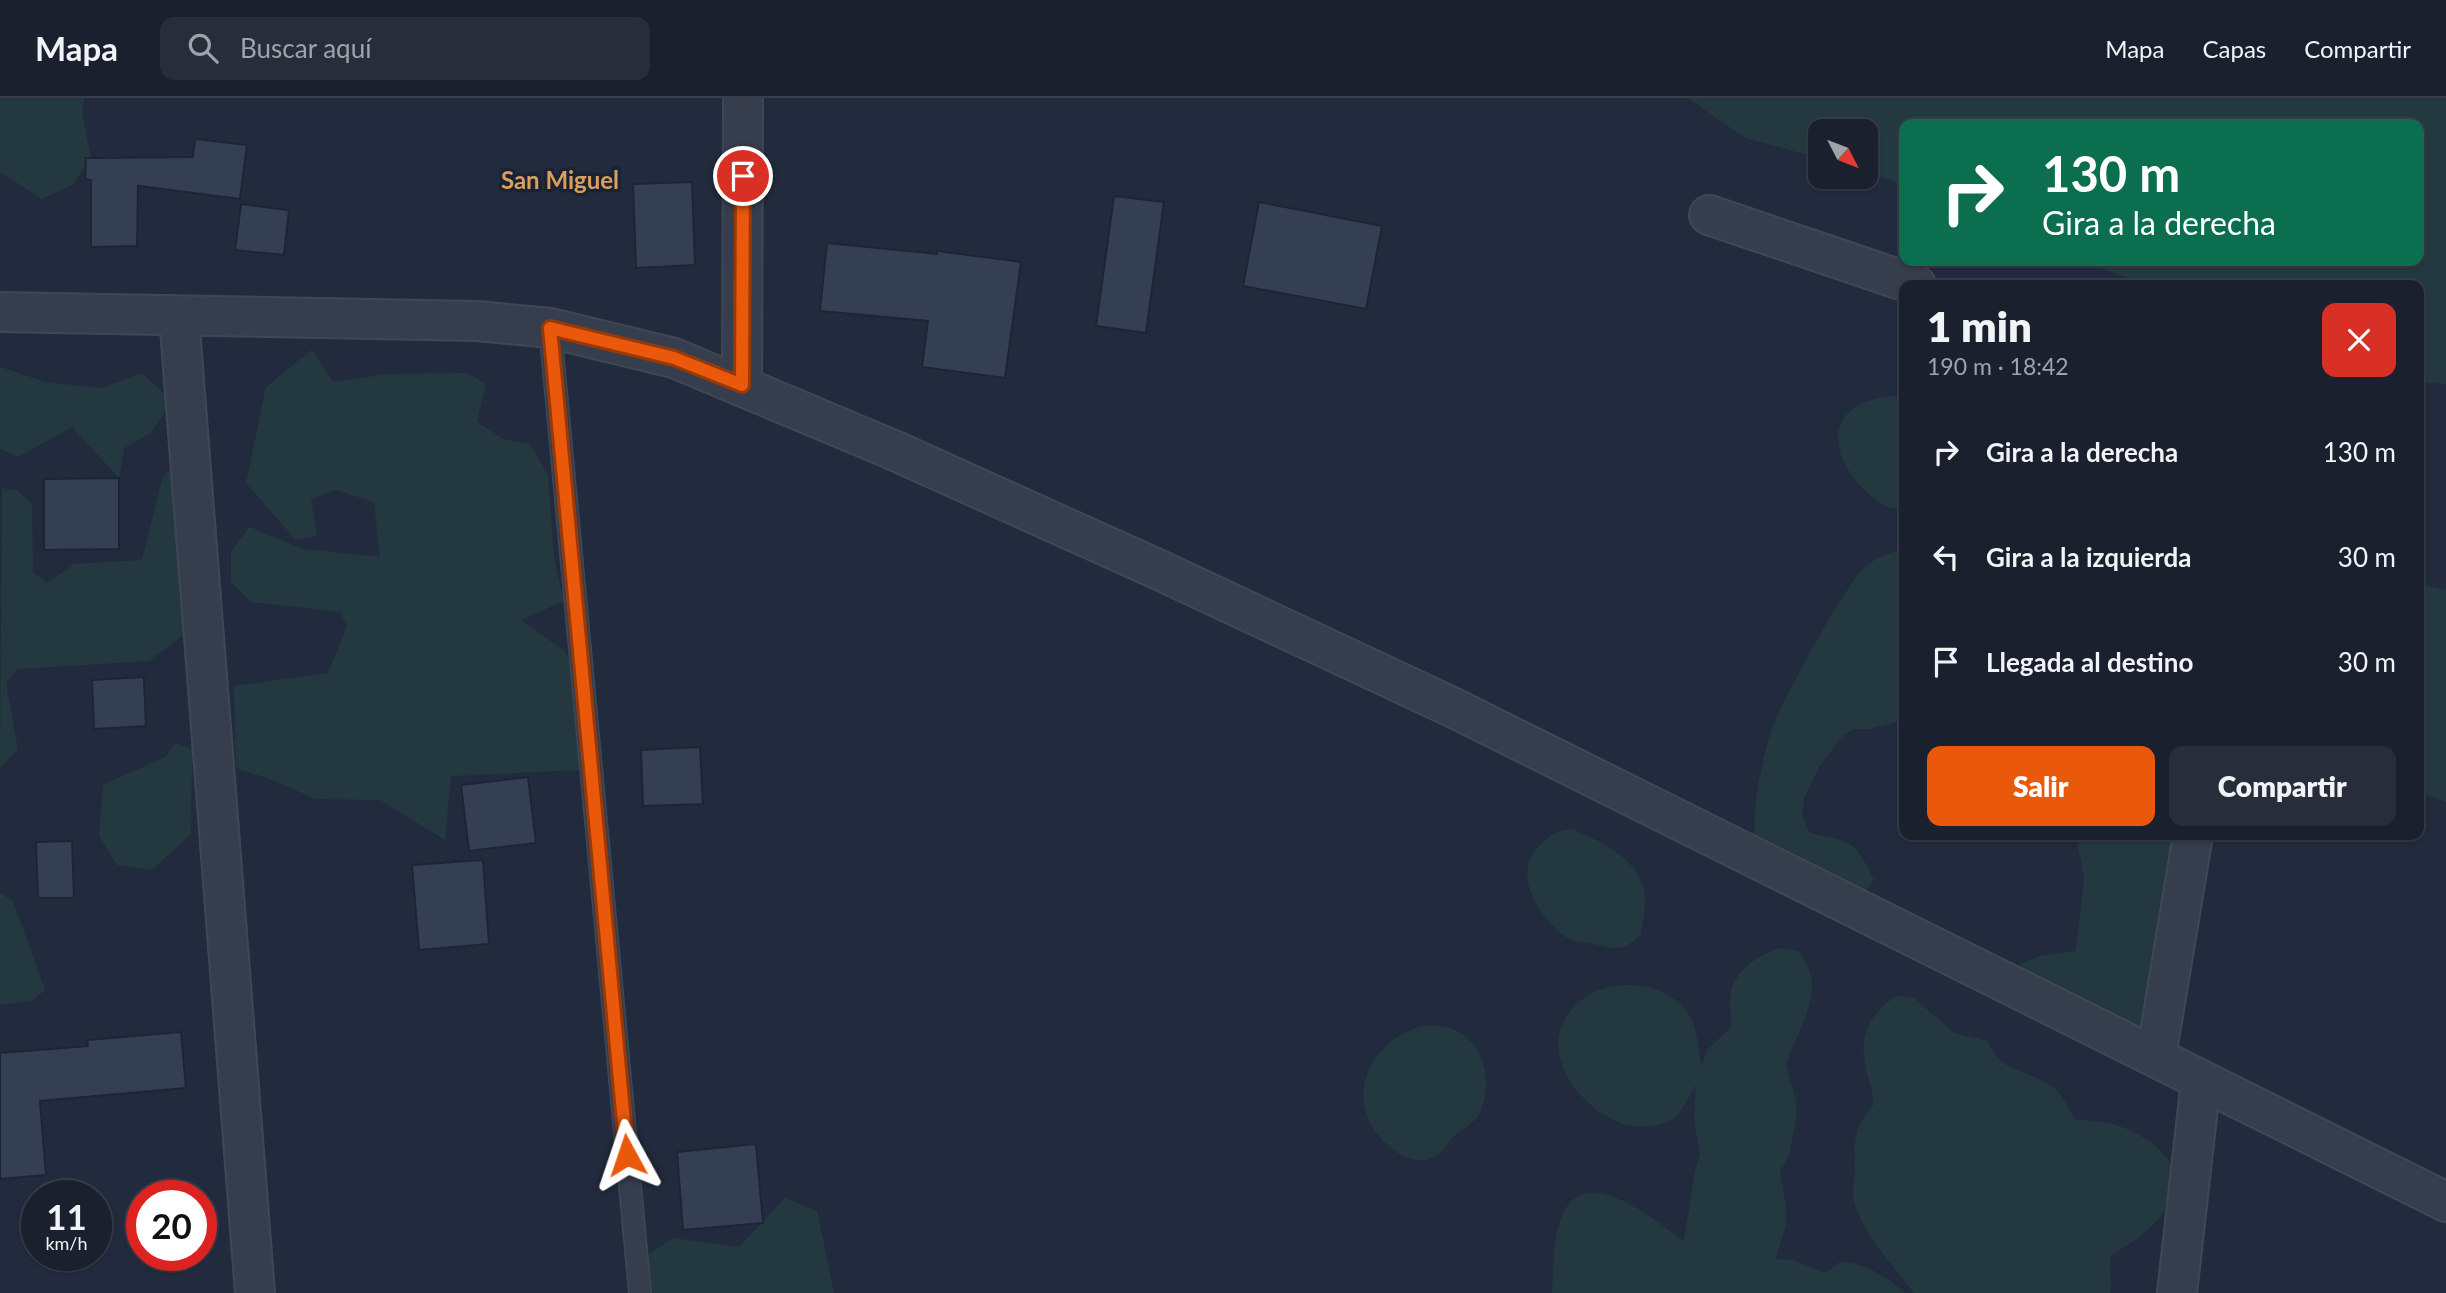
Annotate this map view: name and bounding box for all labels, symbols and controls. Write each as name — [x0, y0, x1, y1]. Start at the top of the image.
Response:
search box — [160, 17, 650, 80]
text: Mapa — [35, 28, 118, 68]
icon: search — [184, 29, 222, 67]
text: Buscar aquí — [240, 32, 371, 64]
text: Mapa — [2105, 34, 2164, 63]
text: Capas — [2202, 34, 2266, 63]
text: Compartir — [2304, 34, 2411, 63]
north arrow — [1808, 119, 1878, 189]
map controls — [1808, 119, 1878, 189]
text: 130 m — [2042, 144, 2180, 202]
pin — [713, 146, 773, 206]
icon: right — [1927, 147, 2018, 238]
icon: arrive — [724, 157, 762, 195]
district label: San Miguel — [501, 165, 619, 194]
text: Gira a la derecha — [2042, 203, 2276, 242]
text: 1 min — [1927, 301, 2032, 351]
button: close — [2322, 303, 2396, 377]
text: 190 m · 18:42 — [1927, 352, 2069, 380]
icon: right — [1927, 433, 1965, 471]
text: Gira a la derecha — [1986, 436, 2178, 468]
text: 130 m — [2323, 436, 2396, 468]
icon: left — [1927, 538, 1965, 576]
text: Gira a la izquierda — [1986, 541, 2192, 573]
text: 30 m — [2338, 541, 2396, 573]
icon: arrive — [1927, 643, 1965, 681]
text: Llegada al destino — [1986, 646, 2193, 678]
text: 30 m — [2338, 646, 2396, 678]
button: Salir — [1927, 746, 2155, 826]
button: Compartir — [2169, 746, 2396, 826]
position arrow — [590, 1118, 664, 1192]
speed limit sign: 20 — [126, 1180, 217, 1271]
text: 11 — [46, 1195, 87, 1237]
text: km/h — [45, 1232, 88, 1254]

